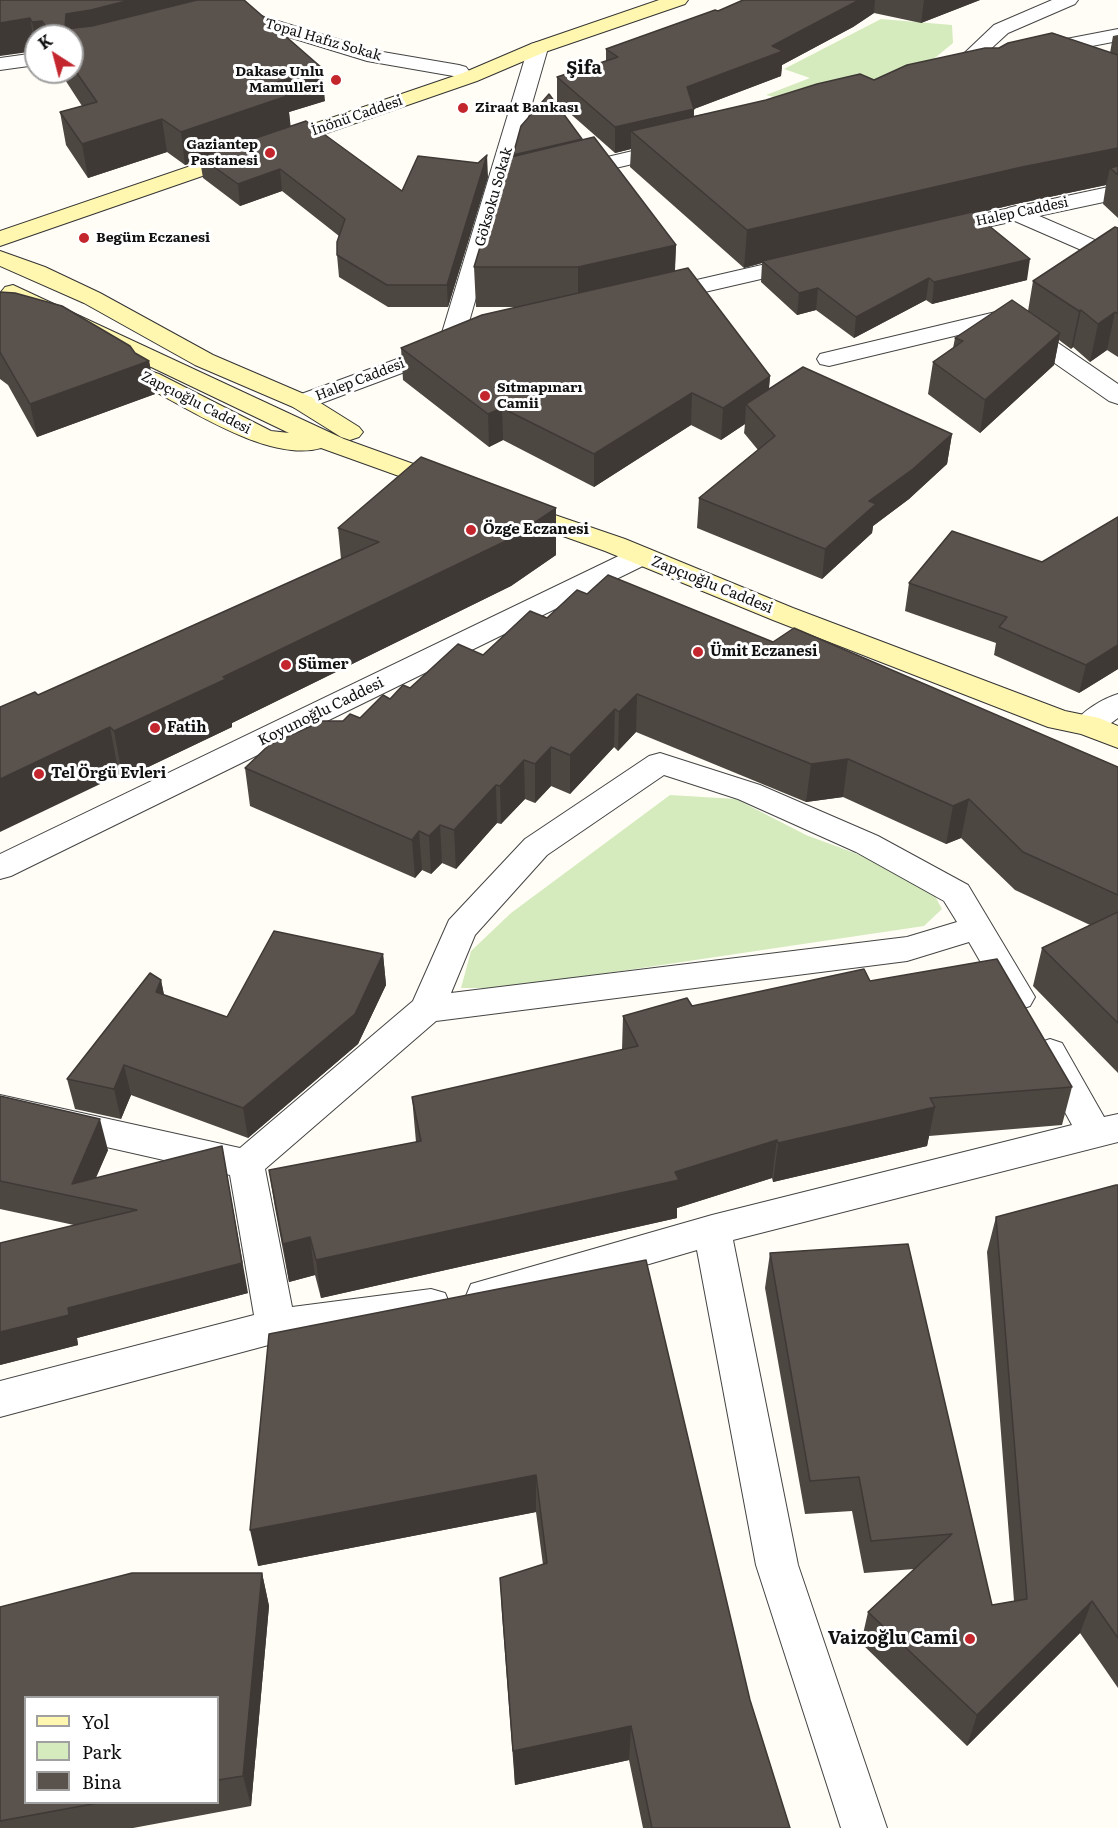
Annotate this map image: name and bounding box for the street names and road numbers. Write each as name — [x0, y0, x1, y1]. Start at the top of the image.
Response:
street label: Topal Hafız Sokak — [263, 15, 383, 65]
street label: İnönü Caddesi — [309, 92, 405, 140]
street label: Göksoku Sokak — [472, 145, 516, 249]
street label: Halep Caddesi — [974, 194, 1070, 230]
street label: Halep Caddesi — [313, 355, 407, 405]
street label: Zapçıoğlu Caddesi — [138, 368, 254, 438]
street label: Zapçıoğlu Caddesi — [649, 552, 775, 618]
street label: Koyunoğlu Caddesi — [255, 674, 387, 750]

